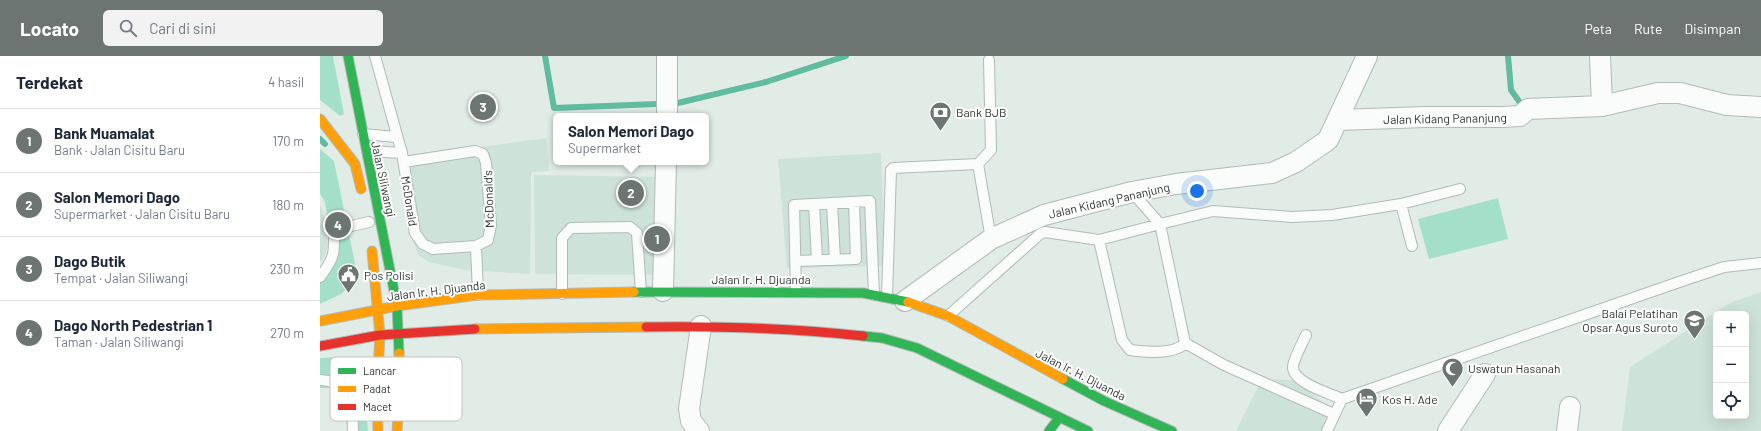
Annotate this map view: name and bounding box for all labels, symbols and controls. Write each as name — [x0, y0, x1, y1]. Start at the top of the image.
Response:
search box — [103, 10, 383, 46]
text: Locato — [20, 17, 79, 40]
icon: search — [117, 17, 139, 39]
text: Cari di sini — [149, 19, 216, 37]
text: Peta — [1584, 20, 1612, 37]
text: Rute — [1634, 20, 1662, 37]
text: Disimpan — [1684, 20, 1741, 37]
text: Terdekat — [16, 72, 83, 92]
text: 4 hasil — [268, 74, 304, 90]
pin: 3 — [470, 92, 496, 122]
bank icon: Bank BJB — [927, 99, 953, 132]
place label: Bank BJB — [956, 105, 1006, 119]
street label: Jalan Kidang Pananjung — [1383, 110, 1507, 126]
popup — [553, 113, 709, 165]
text: Salon Memori Dago — [568, 122, 694, 140]
text: Bank Muamalat — [54, 124, 155, 142]
text: 1 — [27, 133, 31, 149]
text: 170 m — [273, 133, 304, 149]
street label: Jalan Siliwangi — [369, 140, 399, 218]
text: Supermarket — [568, 140, 641, 156]
text: Bank · Jalan Cisitu Baru — [54, 142, 185, 158]
street label: McDonald's — [480, 170, 496, 228]
street label: McDonald — [399, 175, 421, 227]
pin: 2 — [618, 178, 644, 208]
street label: Jalan Kidang Pananjung — [1047, 179, 1171, 221]
your location — [1187, 181, 1207, 201]
text: Salon Memori Dago — [54, 188, 180, 206]
text: 2 — [25, 197, 33, 213]
text: 180 m — [272, 197, 304, 213]
text: Supermarket · Jalan Cisitu Baru — [54, 206, 230, 222]
pin: 4 — [325, 210, 351, 240]
pin: 1 — [644, 224, 670, 254]
text: Dago Butik — [54, 252, 126, 270]
text: 3 — [25, 261, 33, 277]
text: 230 m — [270, 261, 304, 277]
public building icon: Pos Polisi — [336, 262, 362, 295]
place label: Pos Polisi — [364, 268, 414, 282]
text: Tempat · Jalan Siliwangi — [54, 270, 188, 286]
street label: Jalan Ir. H. Djuanda — [711, 272, 811, 286]
street label: Jalan Ir. H. Djuanda — [386, 277, 486, 303]
place label: Balai Pelatihan Opsar Agus Suroto — [1582, 306, 1678, 334]
school or university icon: Balai Pelatihan Opsar Agus Suroto — [1681, 307, 1707, 340]
map controls — [1713, 311, 1749, 419]
button: + — [1713, 311, 1749, 347]
text: Dago North Pedestrian 1 — [54, 316, 212, 334]
text: 4 — [25, 325, 33, 341]
text: 270 m — [270, 325, 304, 341]
text: Taman · Jalan Siliwangi — [54, 334, 184, 350]
street label: Jalan Ir. H. Djuanda — [1034, 345, 1128, 403]
button: − — [1713, 347, 1749, 383]
mosque icon: Uswatun Hasanah — [1439, 355, 1465, 388]
legend — [330, 357, 462, 421]
place label: Uswatun Hasanah — [1468, 361, 1560, 375]
text: Lancar — [363, 364, 396, 377]
text: Padat — [363, 382, 391, 395]
button: locate — [1713, 383, 1749, 419]
hotel icon: Kos H. Ade — [1354, 386, 1380, 419]
place label: Kos H. Ade — [1382, 392, 1438, 406]
text: Macet — [363, 400, 392, 413]

